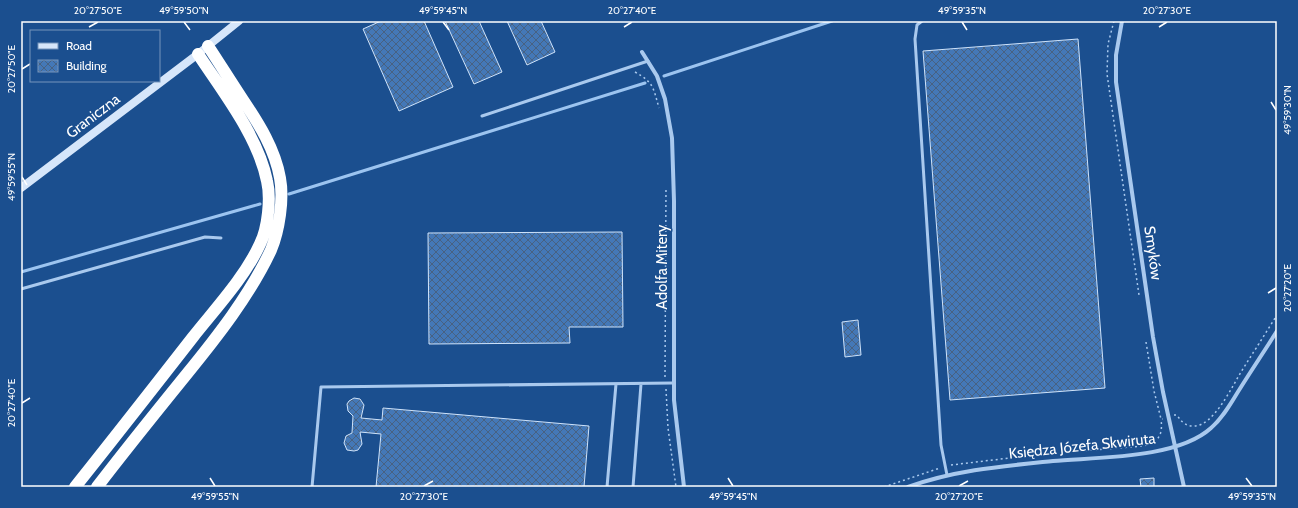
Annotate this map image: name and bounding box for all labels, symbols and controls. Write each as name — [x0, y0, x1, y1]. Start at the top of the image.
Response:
text: 20°27'50"E — [74, 4, 123, 17]
text: 49°59'50"N — [159, 4, 209, 17]
text: 49°59'45"N — [419, 4, 467, 17]
text: 20°27'40"E — [608, 4, 657, 17]
text: 49°59'35"N — [938, 4, 986, 17]
text: 20°27'30"E — [1143, 4, 1192, 17]
legend — [30, 30, 160, 82]
text: Road — [66, 38, 92, 53]
text: 20°27'50"E — [5, 44, 18, 93]
text: Building — [66, 58, 108, 73]
text: 49°59'30"N — [1281, 85, 1294, 135]
street label: Graniczna — [62, 89, 124, 142]
text: 49°59'55"N — [5, 153, 18, 201]
street label: Adolfa Mitery — [653, 224, 671, 309]
street label: Smyków — [1140, 225, 1166, 281]
text: 20°27'20"E — [1281, 263, 1294, 312]
text: 20°27'40"E — [5, 378, 18, 427]
street label: Księdza Józefa Skwiruta — [1008, 429, 1157, 463]
text: 49°59'55"N — [191, 490, 239, 503]
text: 20°27'30"E — [400, 490, 449, 503]
text: 49°59'45"N — [709, 490, 757, 503]
text: 20°27'20"E — [935, 490, 984, 503]
text: 49°59'35"N — [1228, 490, 1276, 503]

